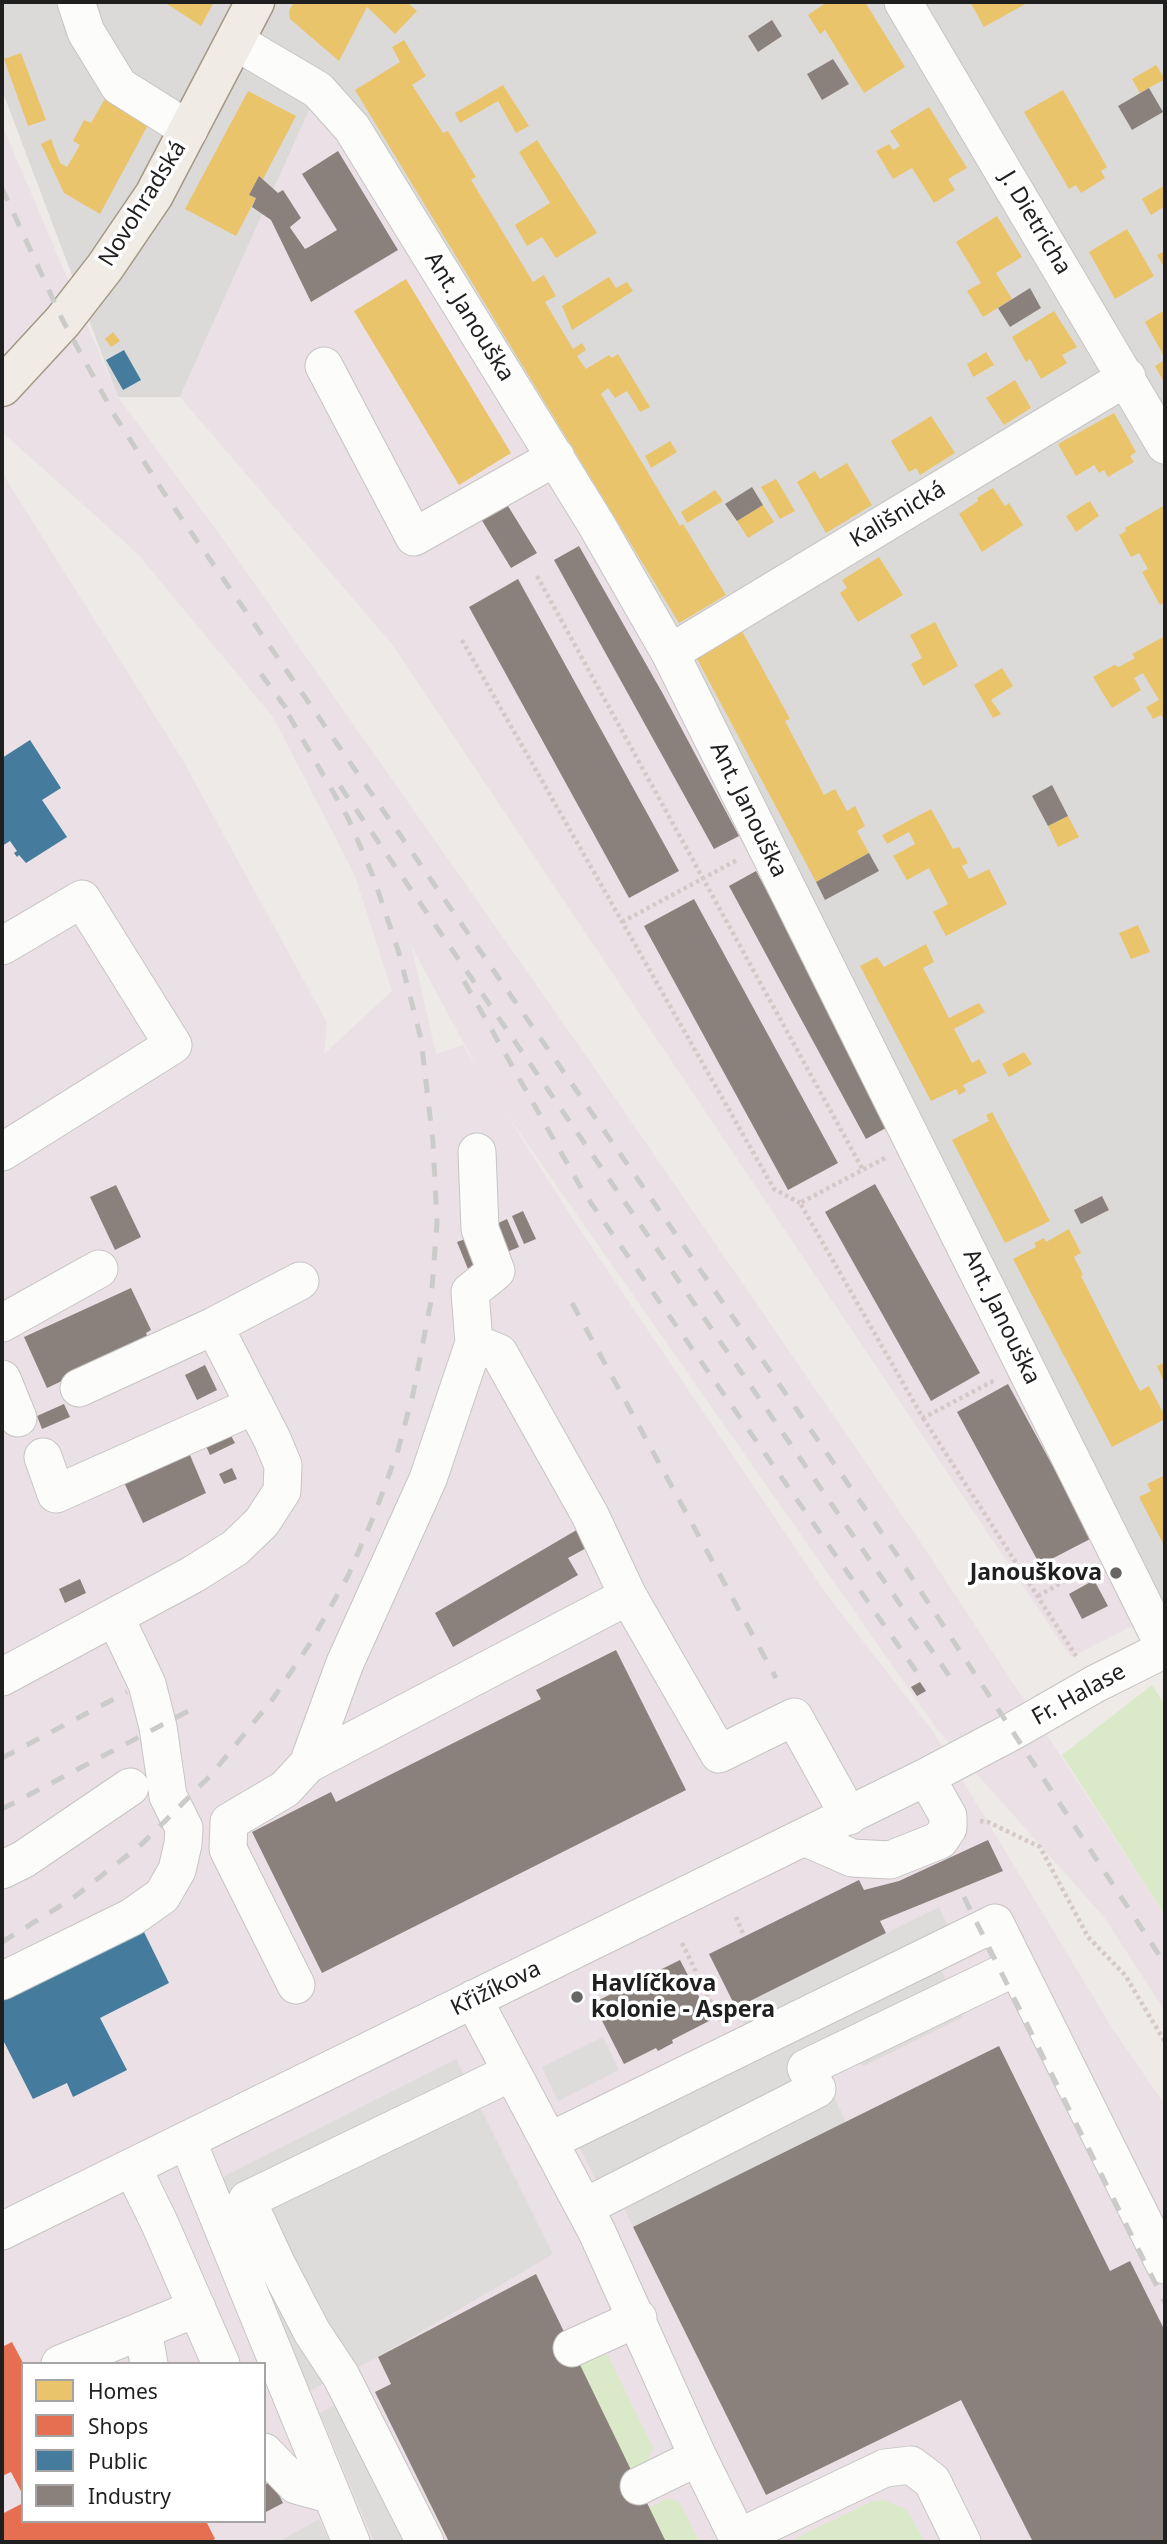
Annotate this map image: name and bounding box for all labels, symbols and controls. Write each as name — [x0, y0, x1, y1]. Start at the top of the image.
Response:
street label: Novohradská — [93, 136, 193, 272]
street label: J. Dietricha — [993, 166, 1077, 280]
street label: Ant. Janouška — [418, 247, 520, 387]
street label: Kališnická — [845, 476, 951, 554]
street label: Ant. Janouška — [703, 738, 793, 882]
street label: Ant. Janouška — [956, 1245, 1046, 1389]
place label: Janouškova — [970, 1559, 1102, 1587]
marker: Janouškova — [1108, 1565, 1124, 1581]
street label: Fr. Halase — [1027, 1658, 1131, 1732]
street label: Křižíkova — [446, 1955, 546, 2023]
place label: Havlíčkova kolonie - Aspera — [591, 1970, 775, 2024]
marker: Havlíčkova kolonie - Aspera — [569, 1989, 585, 2005]
legend — [21, 2362, 266, 2523]
text: Homes — [88, 2377, 158, 2405]
text: Shops — [88, 2412, 148, 2440]
text: Public — [88, 2447, 148, 2475]
text: Industry — [88, 2482, 171, 2510]

